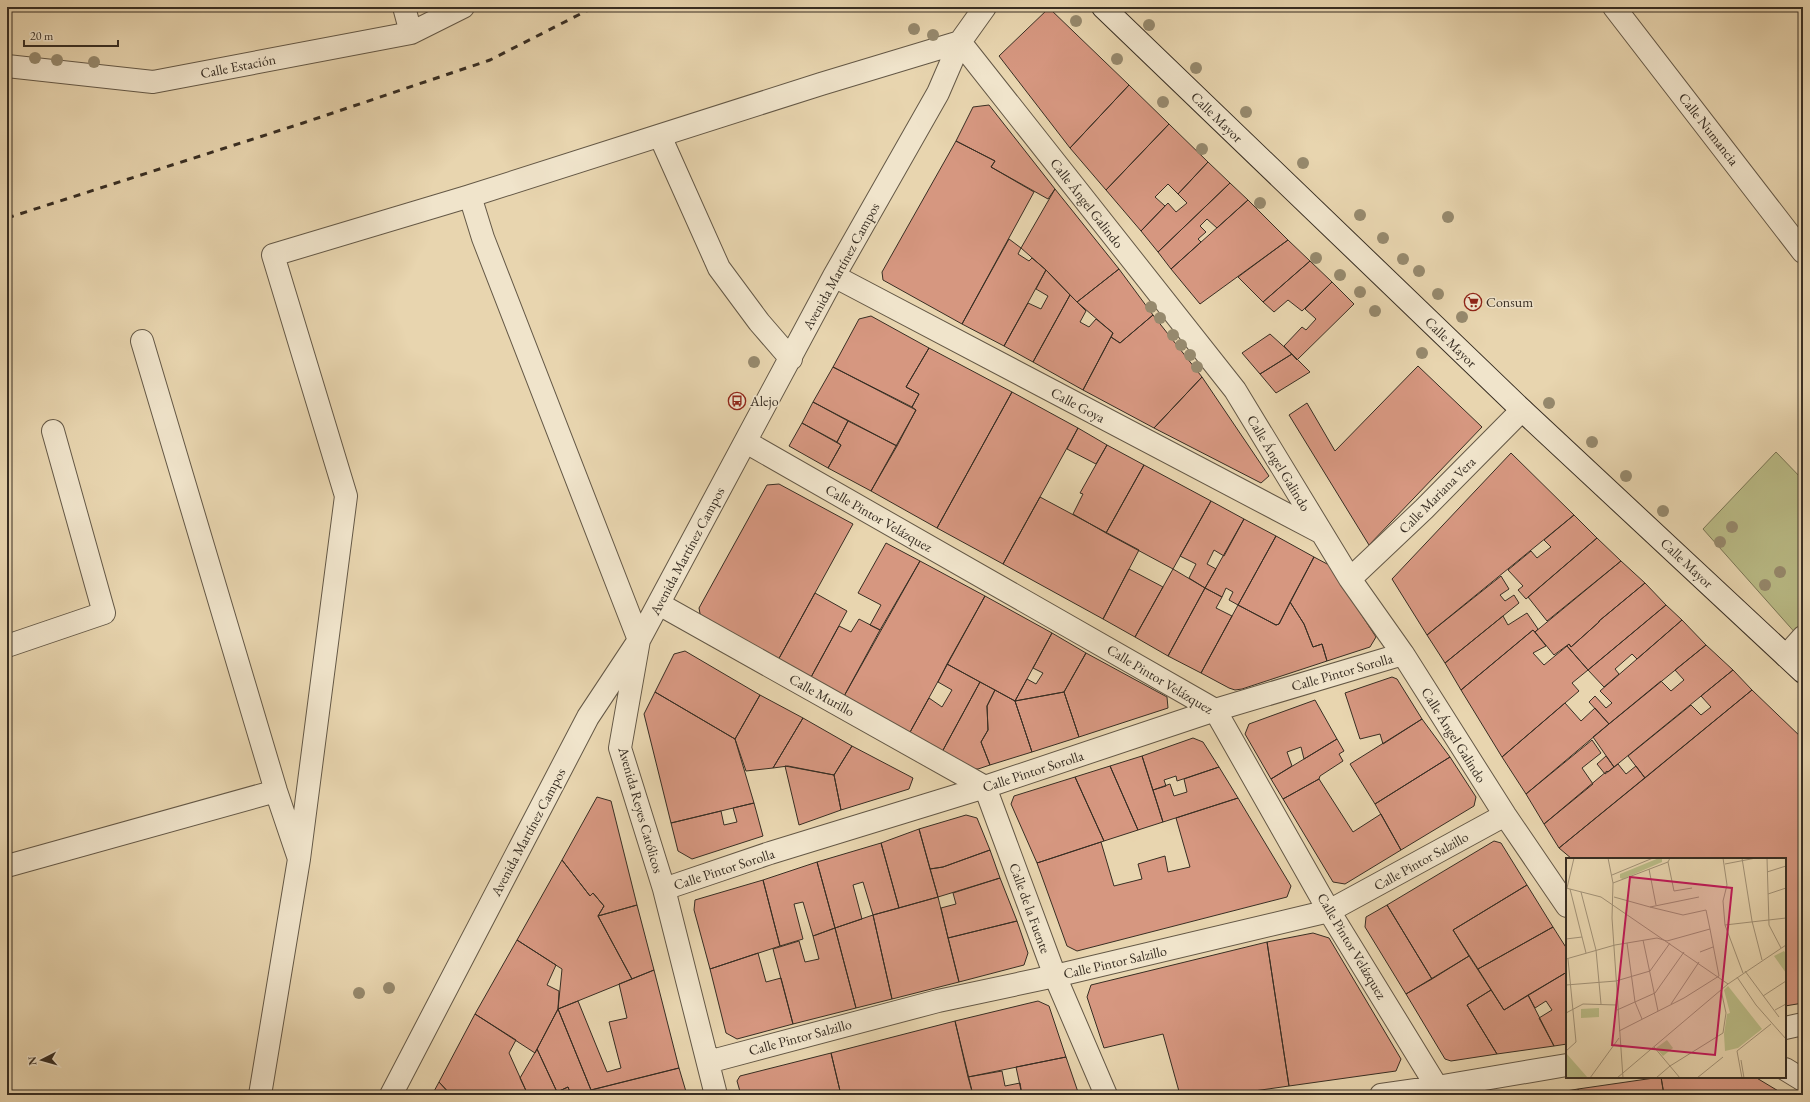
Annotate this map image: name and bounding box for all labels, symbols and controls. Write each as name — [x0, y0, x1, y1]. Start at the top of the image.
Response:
scale bar — [24, 22, 118, 48]
text: 20 m — [30, 28, 54, 44]
street label: Calle Estación — [199, 50, 278, 82]
street label: Calle Mayor — [1187, 88, 1247, 147]
street label: Calle Numancia — [1675, 89, 1743, 169]
street label: Calle Ángel Galindo — [1046, 154, 1128, 252]
street label: Avenida Martínez Campos — [798, 199, 884, 334]
supermarket icon: Consum — [1463, 292, 1483, 312]
place label: Consum — [1486, 293, 1533, 311]
street label: Calle Mayor — [1421, 313, 1481, 372]
street label: Calle Goya — [1048, 383, 1109, 427]
bus stop icon: Alejo — [727, 391, 747, 411]
place label: Alejo — [749, 392, 779, 410]
street label: Calle Ángel Galindo — [1243, 412, 1315, 515]
street label: Calle Mariana Vera — [1395, 452, 1480, 537]
street label: Calle Pintor Velázquez — [822, 480, 936, 556]
street label: Avenida Martínez Campos — [645, 483, 729, 619]
street label: Calle Mayor — [1657, 534, 1717, 592]
street label: Calle Pintor Velázquez — [1104, 640, 1217, 718]
street label: Calle Pintor Sorolla — [1289, 649, 1395, 695]
street label: Calle Murillo — [786, 670, 858, 720]
street label: Calle Ángel Galindo — [1417, 684, 1491, 786]
street label: Avenida Reyes Católicos — [614, 744, 668, 876]
street label: Calle Pintor Sorolla — [980, 746, 1086, 796]
street label: Avenida Martínez Campos — [486, 764, 570, 900]
street label: Calle Pintor Salzillo — [1370, 827, 1472, 894]
street label: Calle Pintor Sorolla — [671, 844, 777, 894]
inset map — [1566, 858, 1786, 1078]
street label: Calle de la Fuente — [1005, 860, 1055, 956]
street label: Calle Pintor Velázquez — [1313, 890, 1391, 1003]
street label: Calle Pintor Salzillo — [1061, 941, 1169, 983]
street label: Calle Pintor Salzillo — [747, 1015, 853, 1059]
north arrow — [22, 1040, 62, 1080]
text: N — [25, 1056, 39, 1066]

